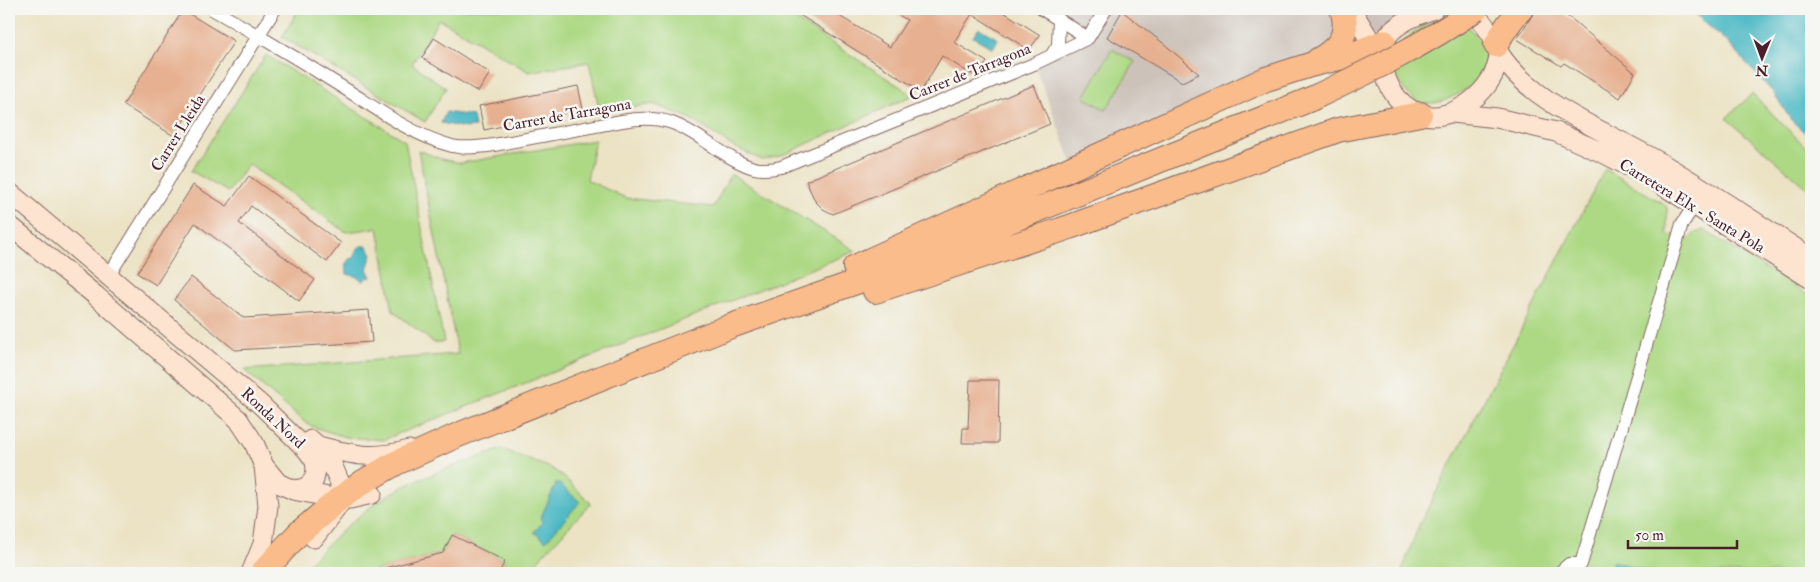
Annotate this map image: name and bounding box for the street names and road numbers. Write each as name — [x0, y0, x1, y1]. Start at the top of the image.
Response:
street label: Carrer de Tarragona — [906, 38, 1034, 106]
street label: Carrer Lleida — [146, 90, 210, 175]
street label: Carrer de Tarragona — [501, 94, 633, 136]
street label: Carretera Elx - Santa Pola — [1615, 154, 1769, 258]
street label: Ronda Nord — [237, 383, 309, 453]

